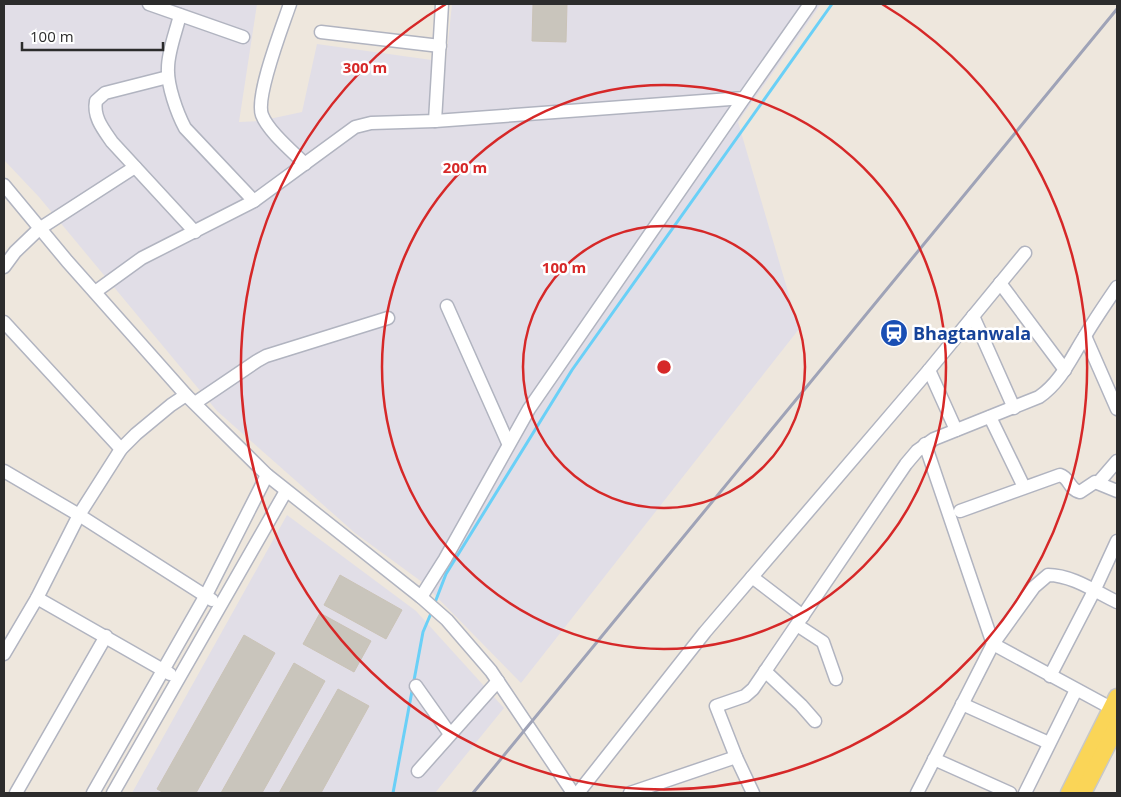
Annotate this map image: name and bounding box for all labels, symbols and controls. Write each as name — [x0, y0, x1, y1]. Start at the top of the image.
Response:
scale bar — [22, 20, 164, 52]
text: 100 m — [30, 26, 74, 46]
text: 300 m — [343, 57, 387, 77]
text: 200 m — [443, 157, 487, 177]
text: 100 m — [542, 257, 586, 277]
station icon: Bhagtanwala — [879, 318, 909, 348]
place label: Bhagtanwala — [913, 321, 1031, 345]
centre of rings — [655, 358, 673, 376]

